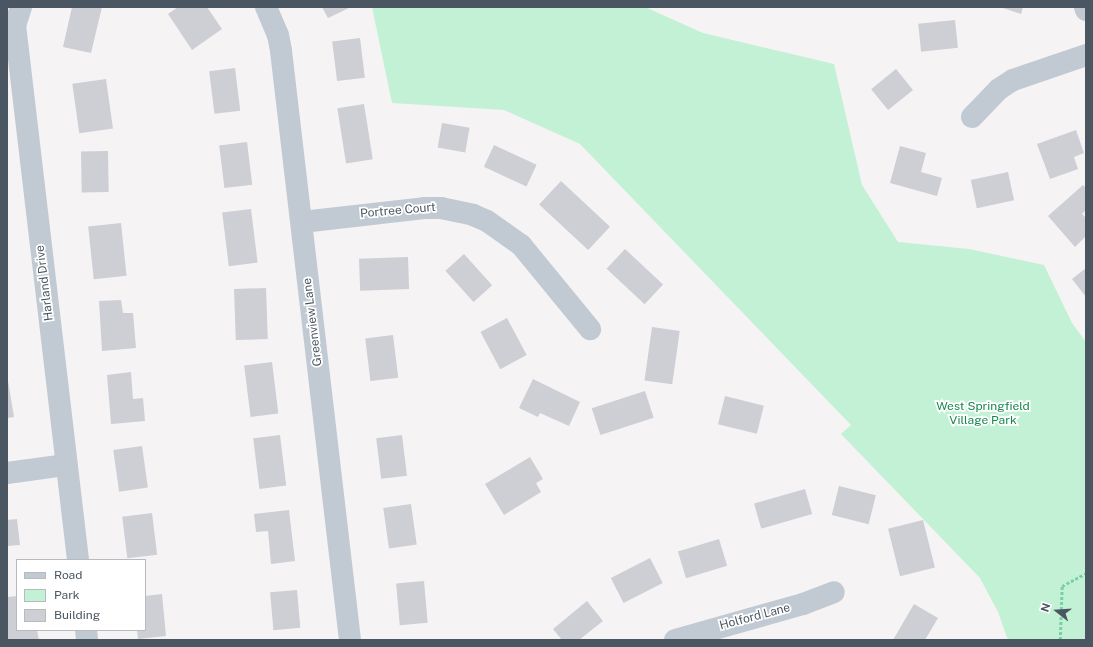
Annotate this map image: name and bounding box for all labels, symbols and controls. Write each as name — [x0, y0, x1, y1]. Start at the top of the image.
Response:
street label: Portree Court — [360, 201, 436, 221]
street label: Harland Drive — [33, 244, 57, 322]
street label: Greenview Lane — [300, 277, 326, 367]
park label: West Springfield Village Park — [936, 400, 1030, 428]
legend — [16, 559, 146, 631]
text: Road — [54, 568, 82, 582]
text: Park — [54, 588, 80, 602]
north arrow — [1037, 591, 1077, 631]
street label: Holford Lane — [718, 601, 792, 633]
text: N — [1039, 602, 1053, 613]
text: Building — [54, 608, 100, 622]

